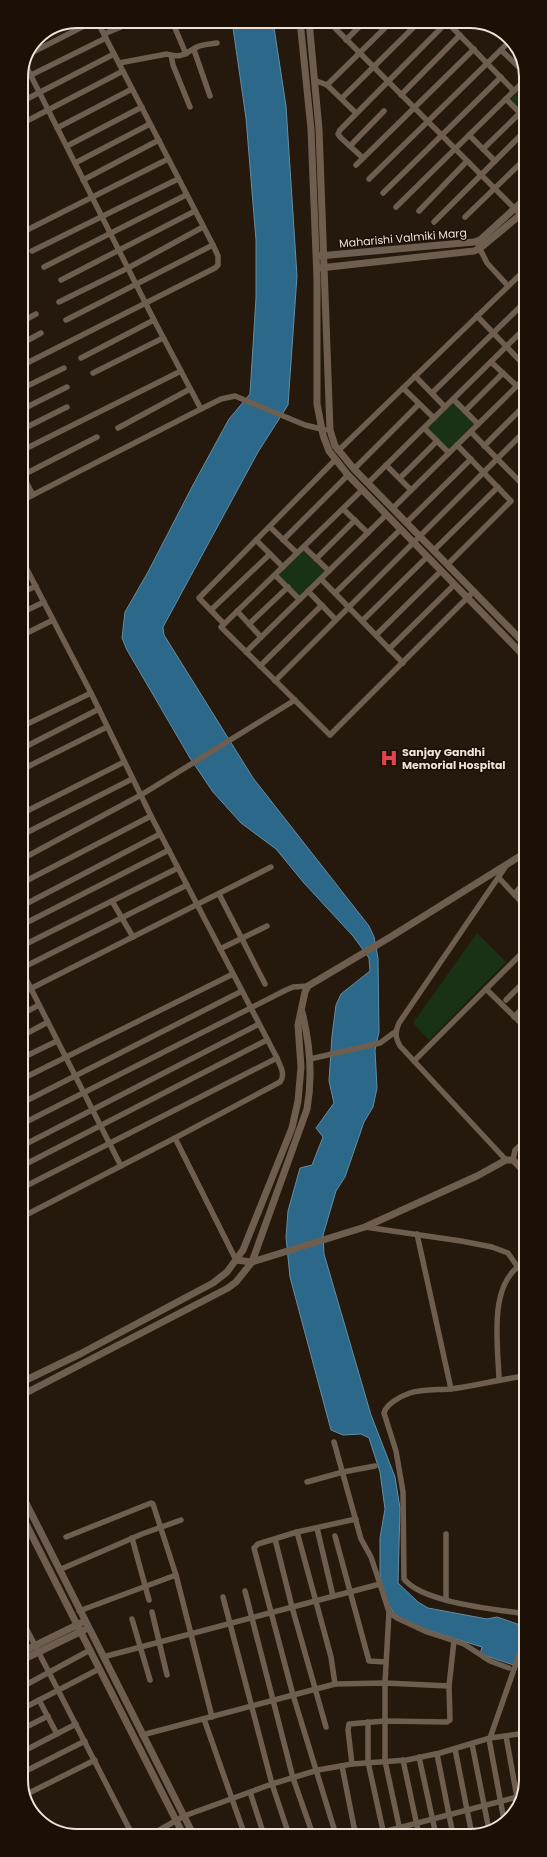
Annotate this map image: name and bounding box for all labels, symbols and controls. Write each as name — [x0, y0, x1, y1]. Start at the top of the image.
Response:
street label: Maharishi Valmiki Marg — [339, 224, 467, 252]
place label: Sanjay Gandhi Memorial Hospital — [402, 744, 506, 773]
hospital icon: Sanjay Gandhi Memorial Hospital — [379, 748, 399, 768]

